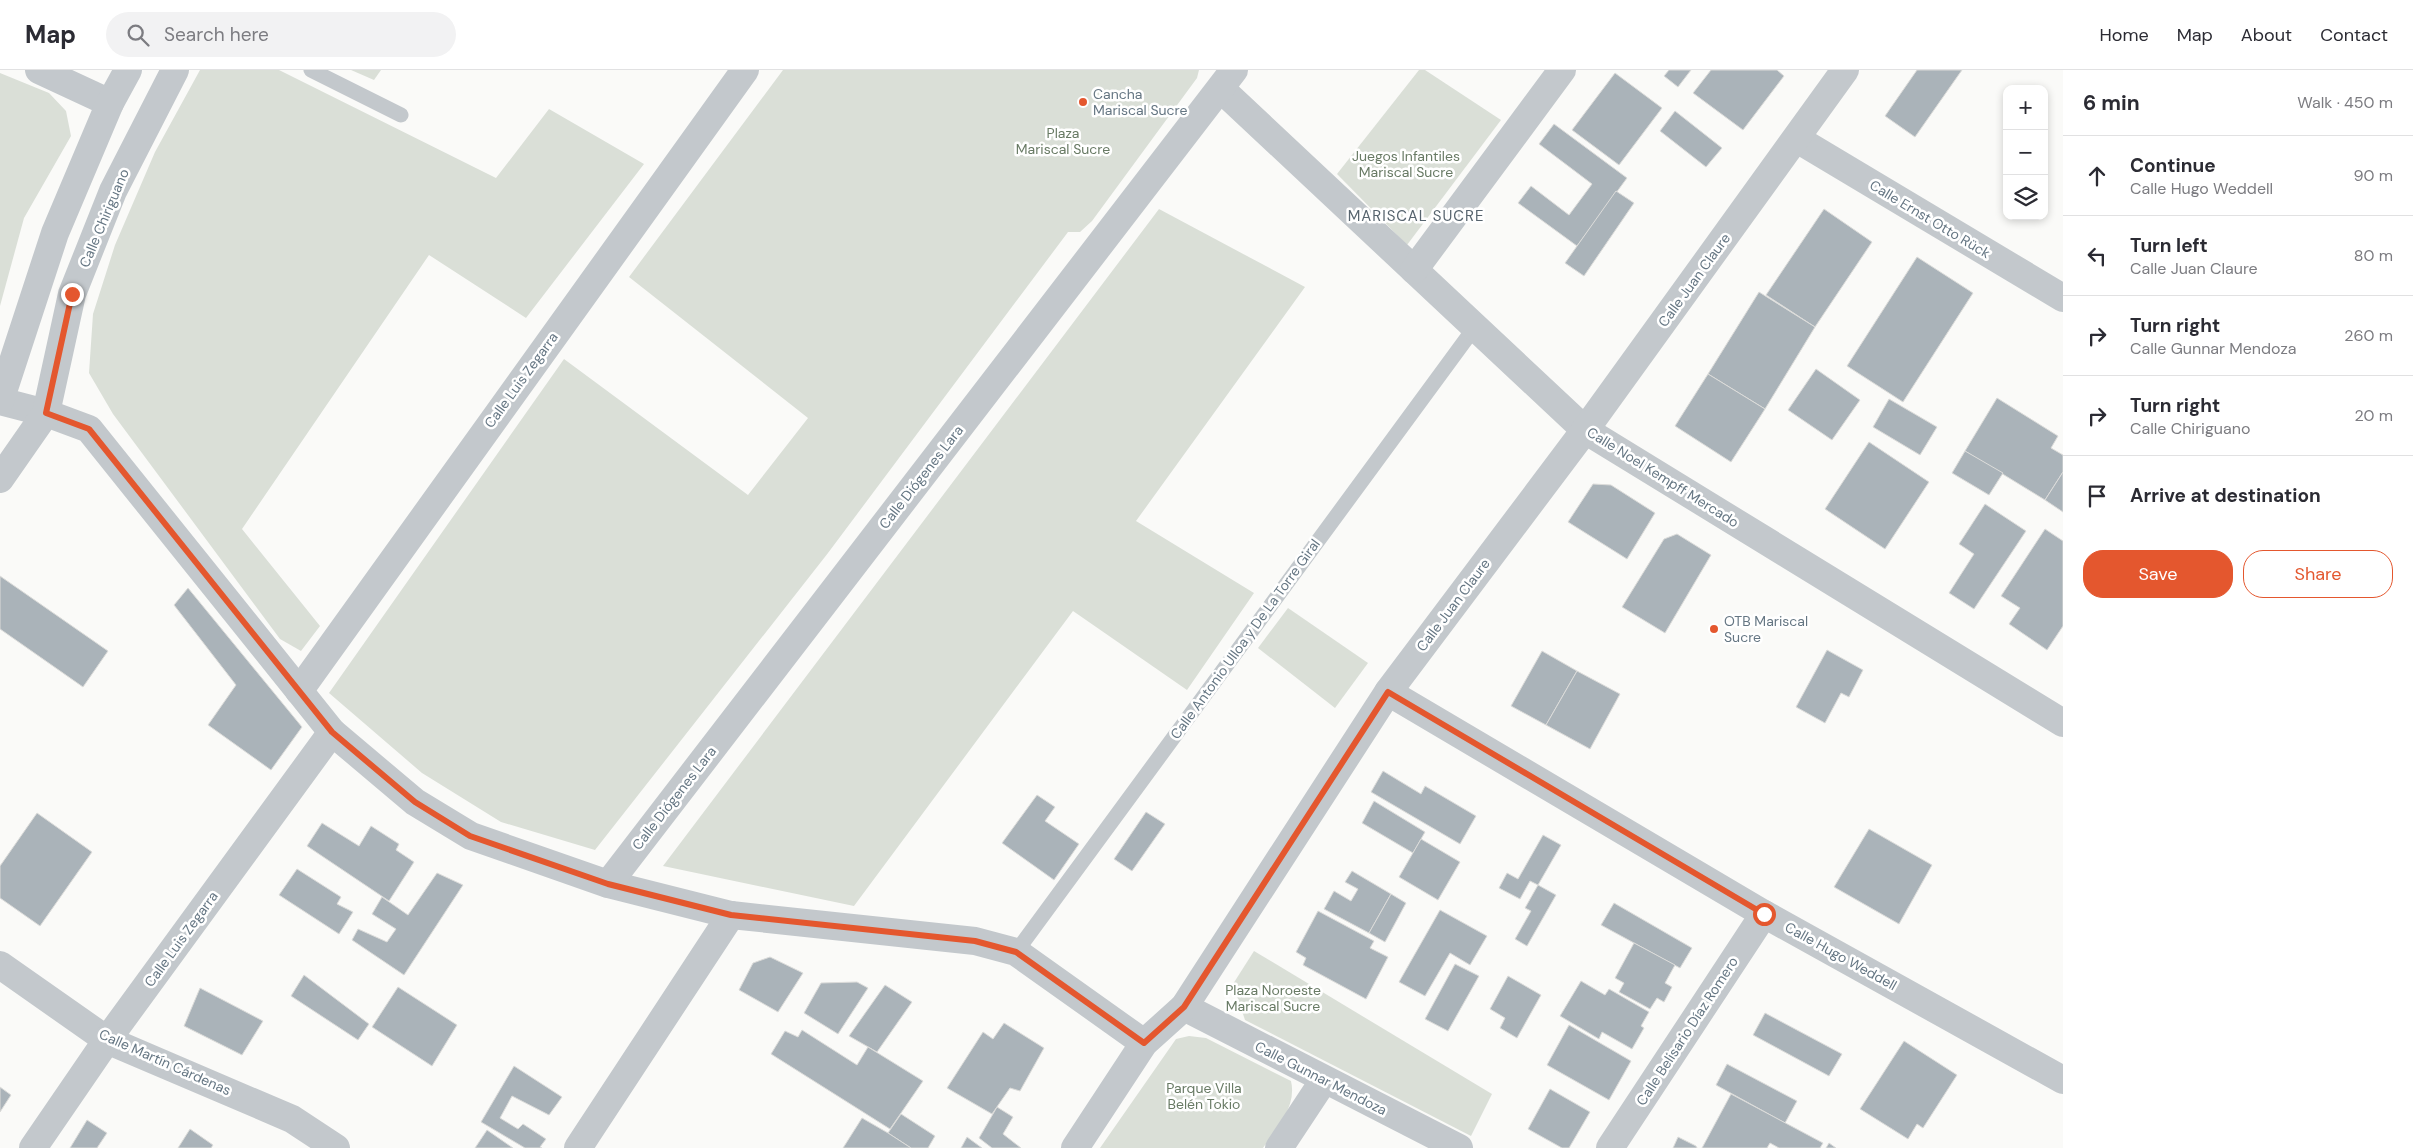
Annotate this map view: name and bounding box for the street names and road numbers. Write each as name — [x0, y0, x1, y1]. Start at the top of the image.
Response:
street label: Calle Chiriguano — [75, 166, 133, 270]
street label: Calle Ernst Otto Rück — [1866, 176, 1994, 262]
street label: Calle Juan Claure — [1654, 230, 1734, 330]
street label: Calle Luis Zegarra — [480, 329, 562, 431]
street label: Calle Diógenes Lara — [875, 422, 967, 532]
street label: Calle Noel Kempff Mercado — [1584, 423, 1742, 531]
street label: Calle Antonio Ulloa y De La Torre Giral — [1166, 535, 1324, 743]
street label: Calle Juan Claure — [1412, 555, 1494, 655]
street label: Calle Diógenes Lara — [628, 743, 720, 853]
street label: Calle Luis Zegarra — [140, 888, 222, 990]
street label: Calle Hugo Weddell — [1782, 918, 1900, 994]
street label: Calle Belisario Díaz Romero — [1632, 953, 1742, 1109]
street label: Calle Martín Cárdenas — [96, 1025, 234, 1099]
street label: Calle Gunnar Mendoza — [1252, 1037, 1390, 1119]

